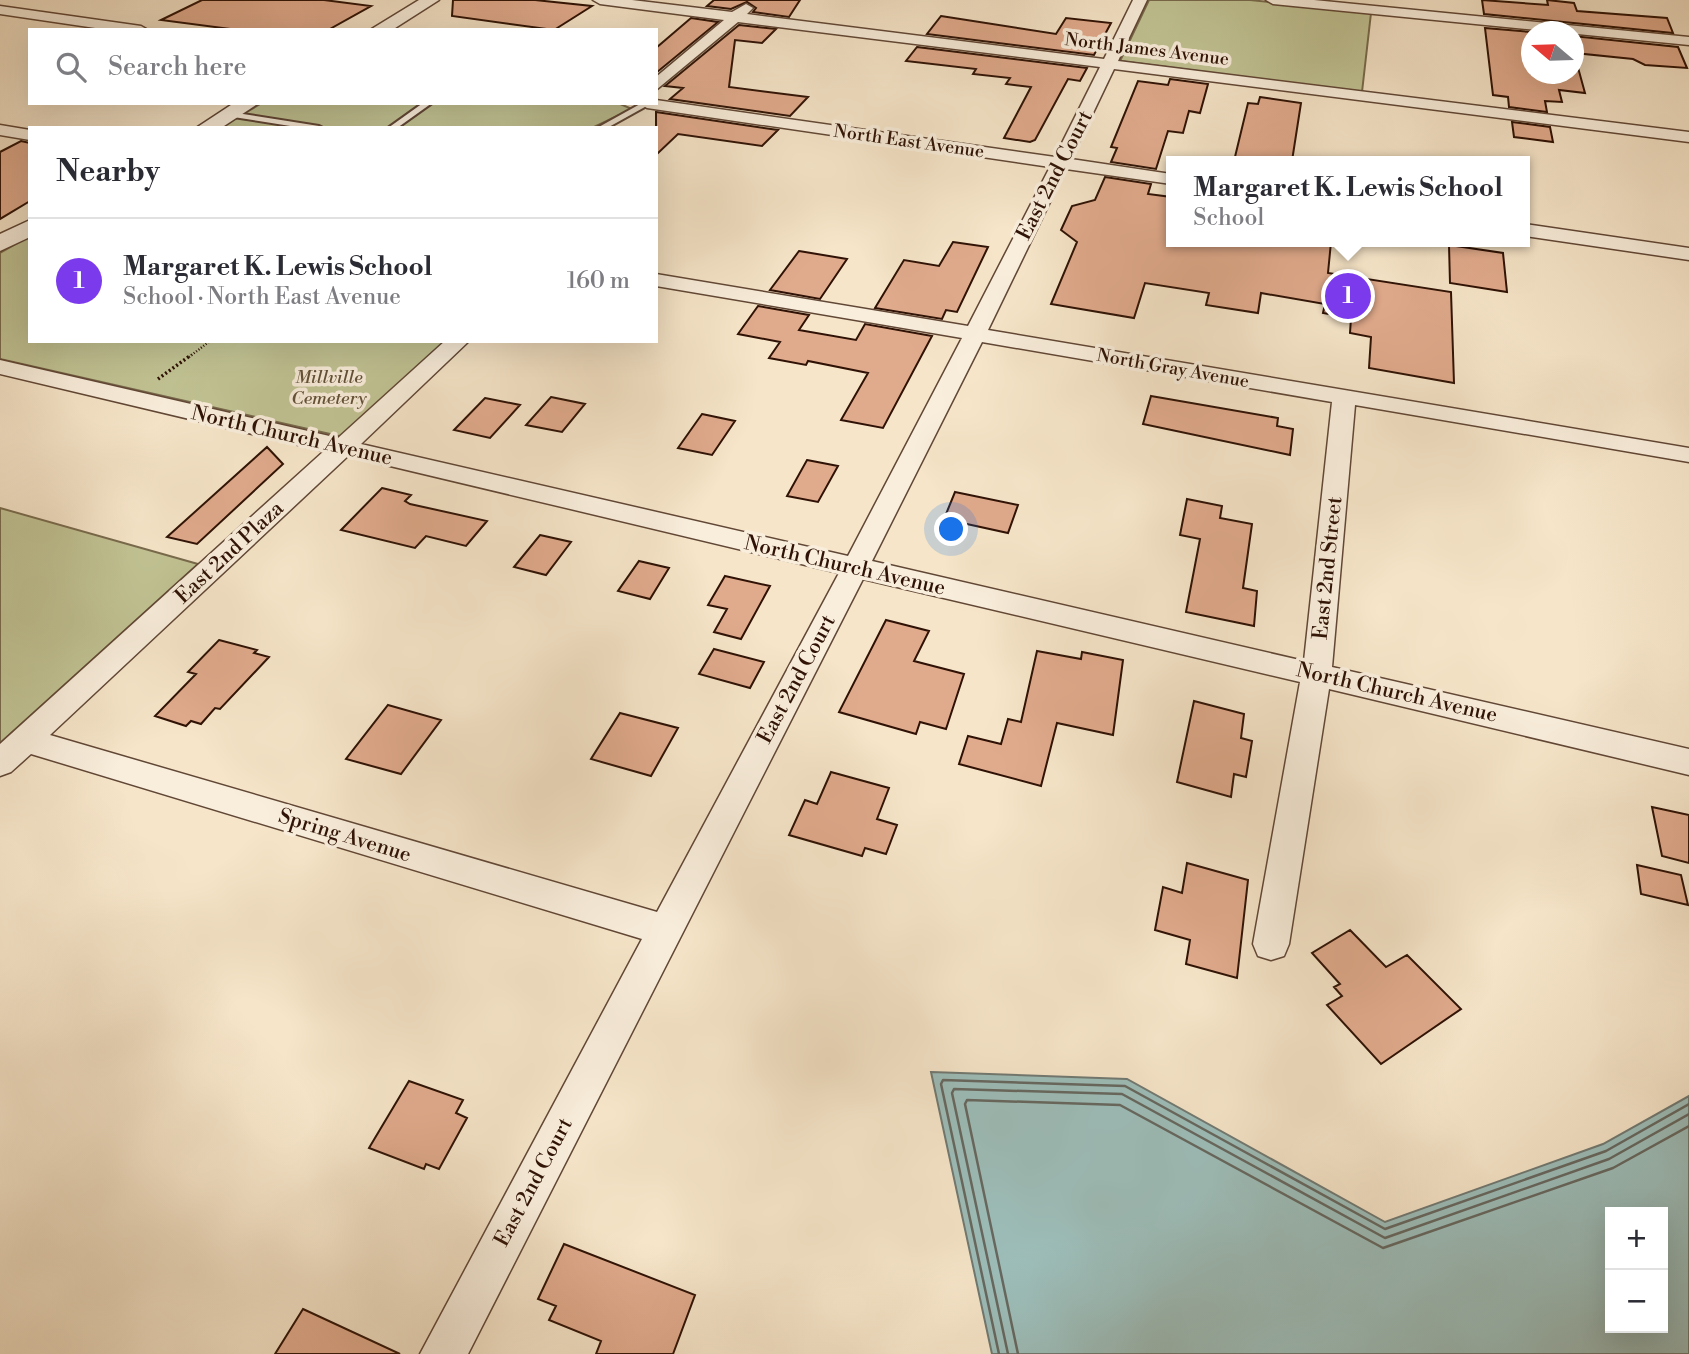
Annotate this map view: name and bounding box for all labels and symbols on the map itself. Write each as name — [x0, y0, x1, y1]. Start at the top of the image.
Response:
north arrow — [1521, 21, 1584, 84]
street label: North James Avenue — [1064, 28, 1230, 71]
street label: East 2nd Court — [1011, 106, 1099, 245]
street label: North East Avenue — [832, 120, 986, 163]
pin: 1 — [1325, 270, 1371, 322]
street label: North Gray Avenue — [1095, 344, 1251, 393]
park label: Millville Cemetery — [291, 366, 367, 410]
street label: North Church Avenue — [189, 400, 395, 472]
street label: East 2nd Street — [1308, 495, 1349, 641]
street label: East 2nd Plaza — [170, 496, 290, 610]
your location — [934, 512, 968, 546]
street label: North Church Avenue — [742, 530, 948, 602]
street label: East 2nd Court — [752, 610, 842, 748]
street label: North Church Avenue — [1294, 657, 1500, 729]
street label: Spring Avenue — [275, 803, 414, 868]
street label: East 2nd Court — [489, 1113, 579, 1251]

